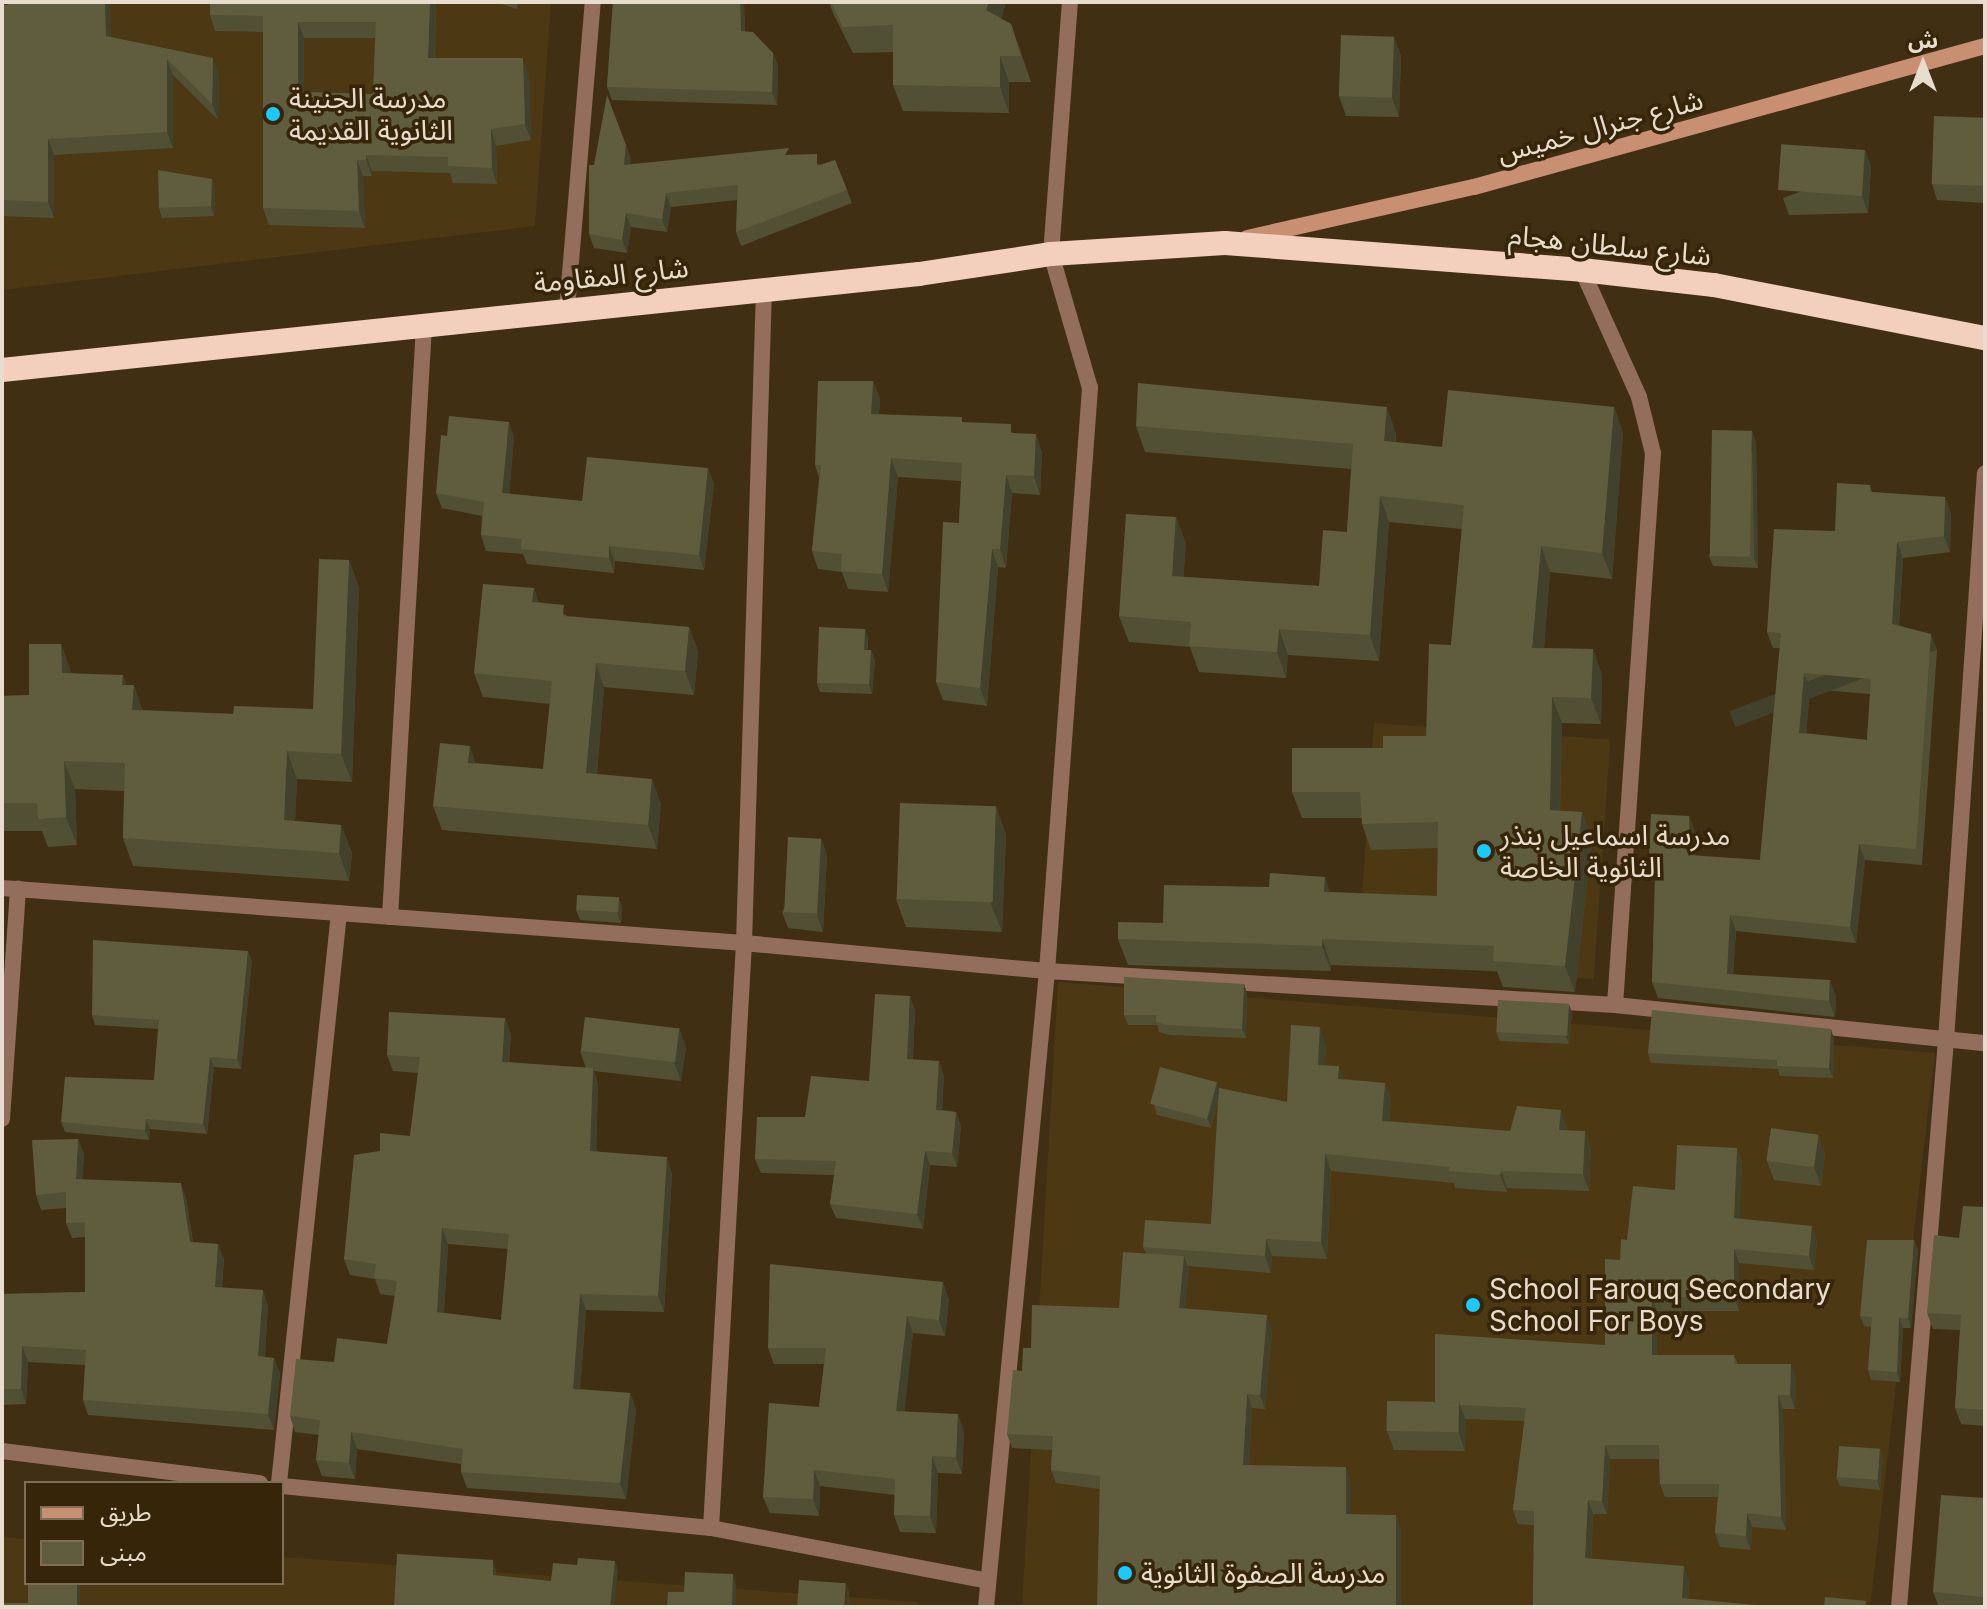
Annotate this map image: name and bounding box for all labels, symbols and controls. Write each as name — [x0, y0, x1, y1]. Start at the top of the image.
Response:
north arrow — [1883, 24, 1963, 104]
text: ش — [1908, 27, 1938, 53]
place label: مدرسة الجنينة الثانوية القديمة — [289, 81, 453, 147]
street label: شارع جنرال خميس — [1493, 82, 1707, 170]
marker: مدرسة الجنينة الثانوية القديمة — [264, 105, 282, 123]
street label: شارع سلطان هجام — [1507, 218, 1713, 272]
street label: شارع المقاومة — [532, 250, 690, 300]
place label: مدرسة اسماعيل بنذر الثانوية الخاصة — [1500, 818, 1731, 884]
marker: مدرسة اسماعيل بنذر الثانوية الخاصة — [1475, 842, 1493, 860]
place label: School Farouq Secondary School For Boys — [1489, 1272, 1831, 1338]
marker: School Farouq Secondary School For Boys — [1464, 1296, 1482, 1314]
legend — [24, 1481, 284, 1585]
text: طريق — [100, 1498, 152, 1527]
text: مبنى — [100, 1538, 147, 1567]
place label: مدرسة الصفوة الثانوية — [1141, 1556, 1386, 1590]
marker: مدرسة الصفوة الثانوية — [1116, 1564, 1134, 1582]

